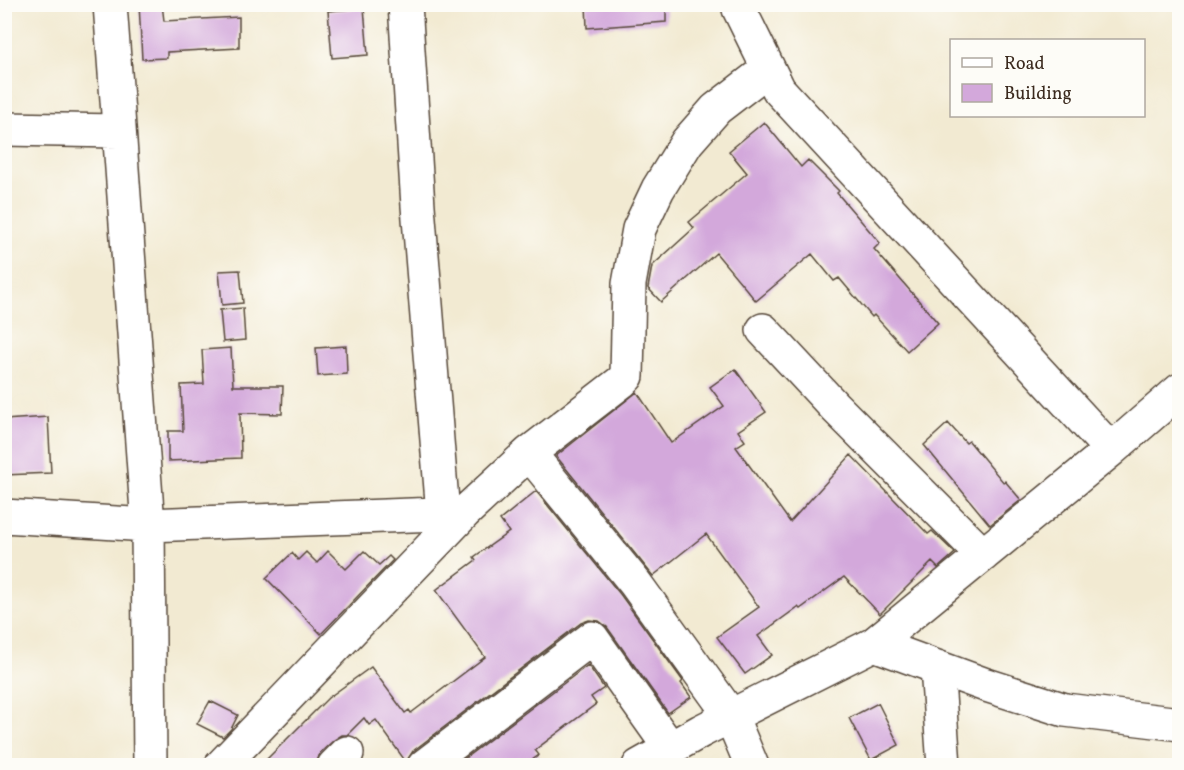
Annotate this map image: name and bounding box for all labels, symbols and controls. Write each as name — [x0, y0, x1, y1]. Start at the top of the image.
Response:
legend — [950, 39, 1145, 117]
text: Road — [1004, 52, 1045, 77]
text: Building — [1004, 82, 1072, 107]

